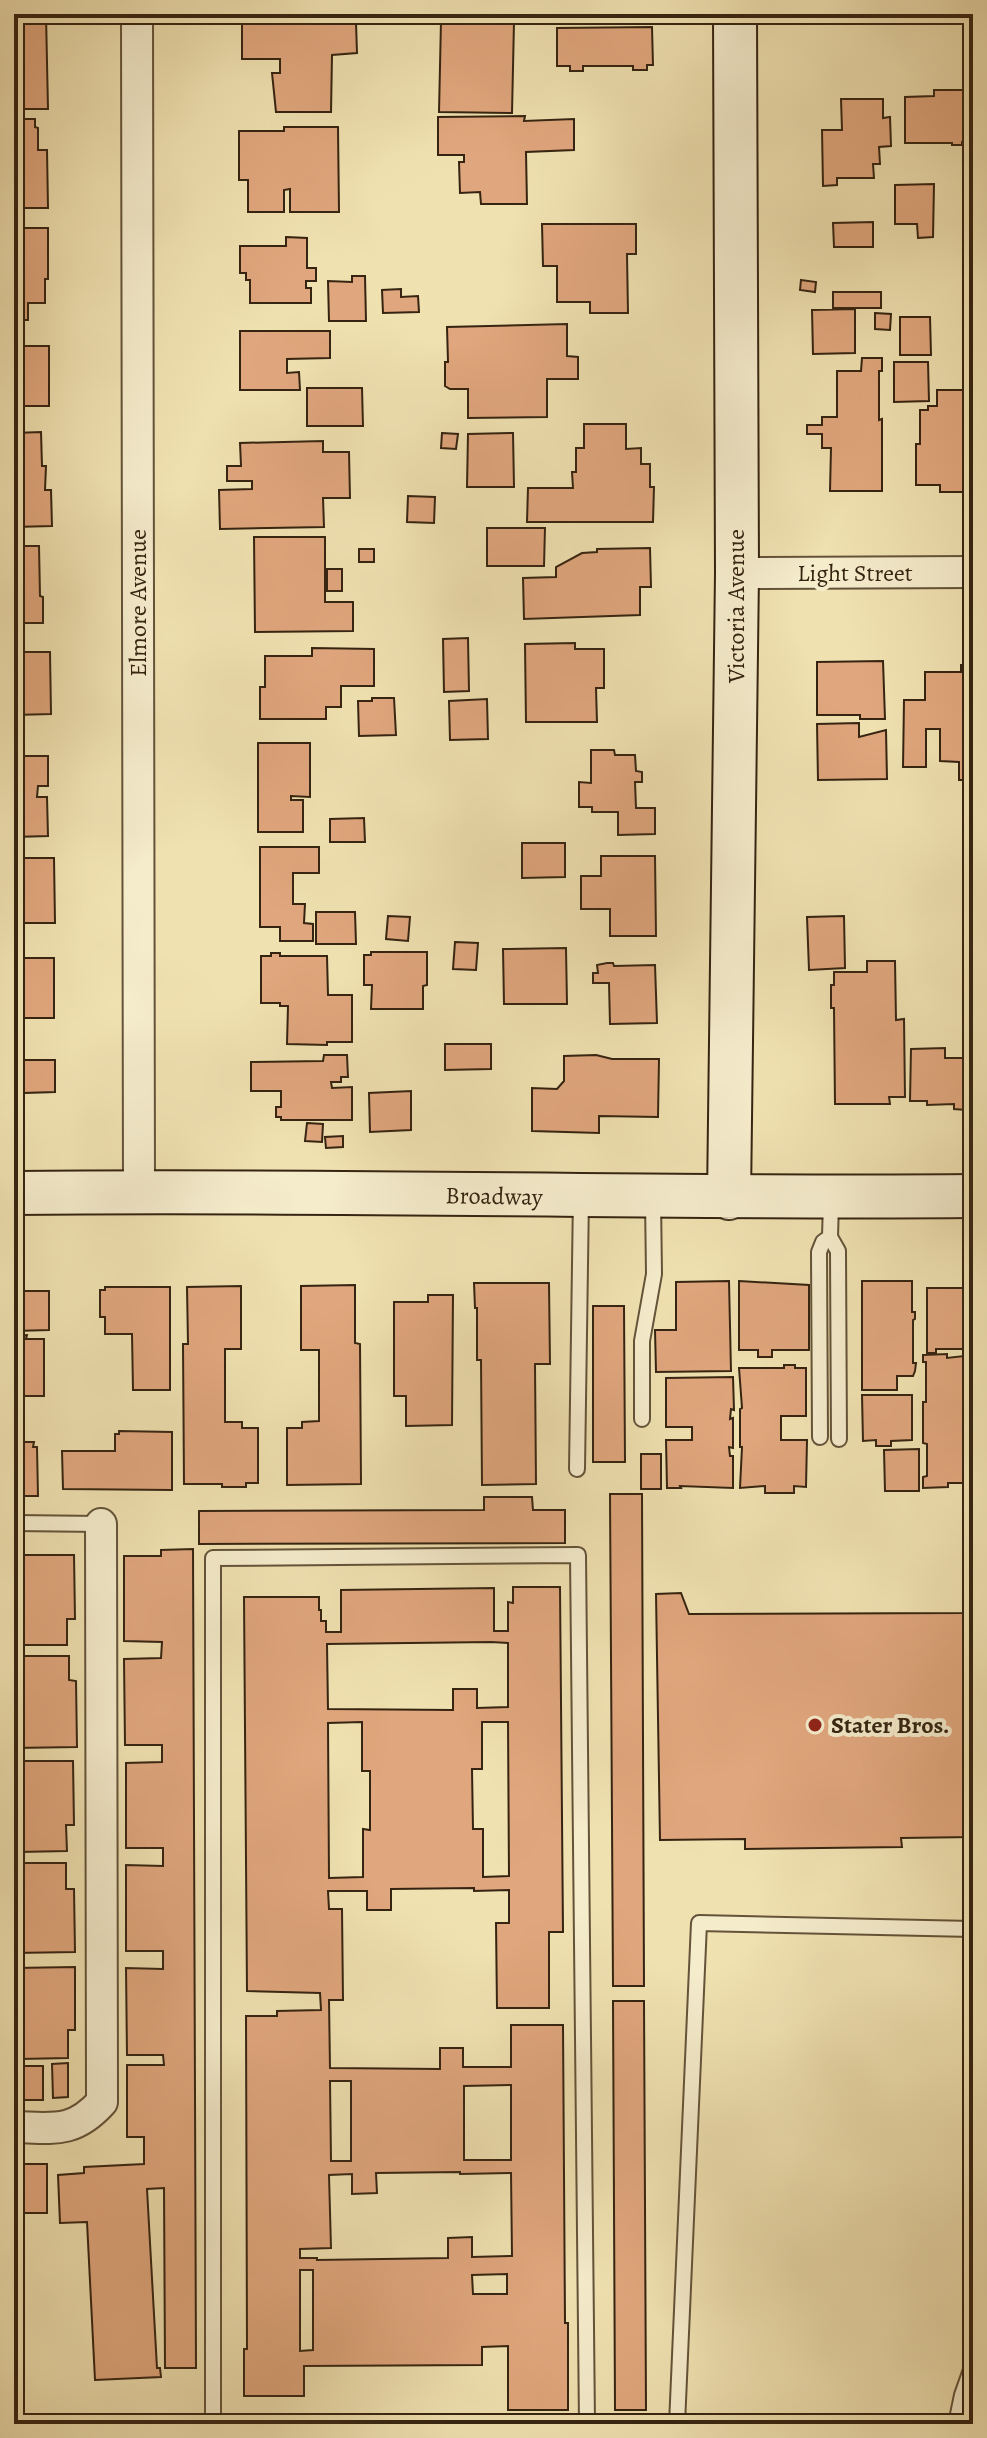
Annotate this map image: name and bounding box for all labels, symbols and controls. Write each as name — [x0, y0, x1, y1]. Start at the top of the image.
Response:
street label: Elmore Avenue — [122, 529, 154, 677]
street label: Victoria Avenue — [720, 529, 752, 684]
street label: Light Street — [797, 557, 913, 589]
street label: Broadway — [445, 1179, 543, 1213]
place label: Stater Bros. — [831, 1709, 949, 1741]
marker: Stater Bros. — [806, 1716, 824, 1734]

